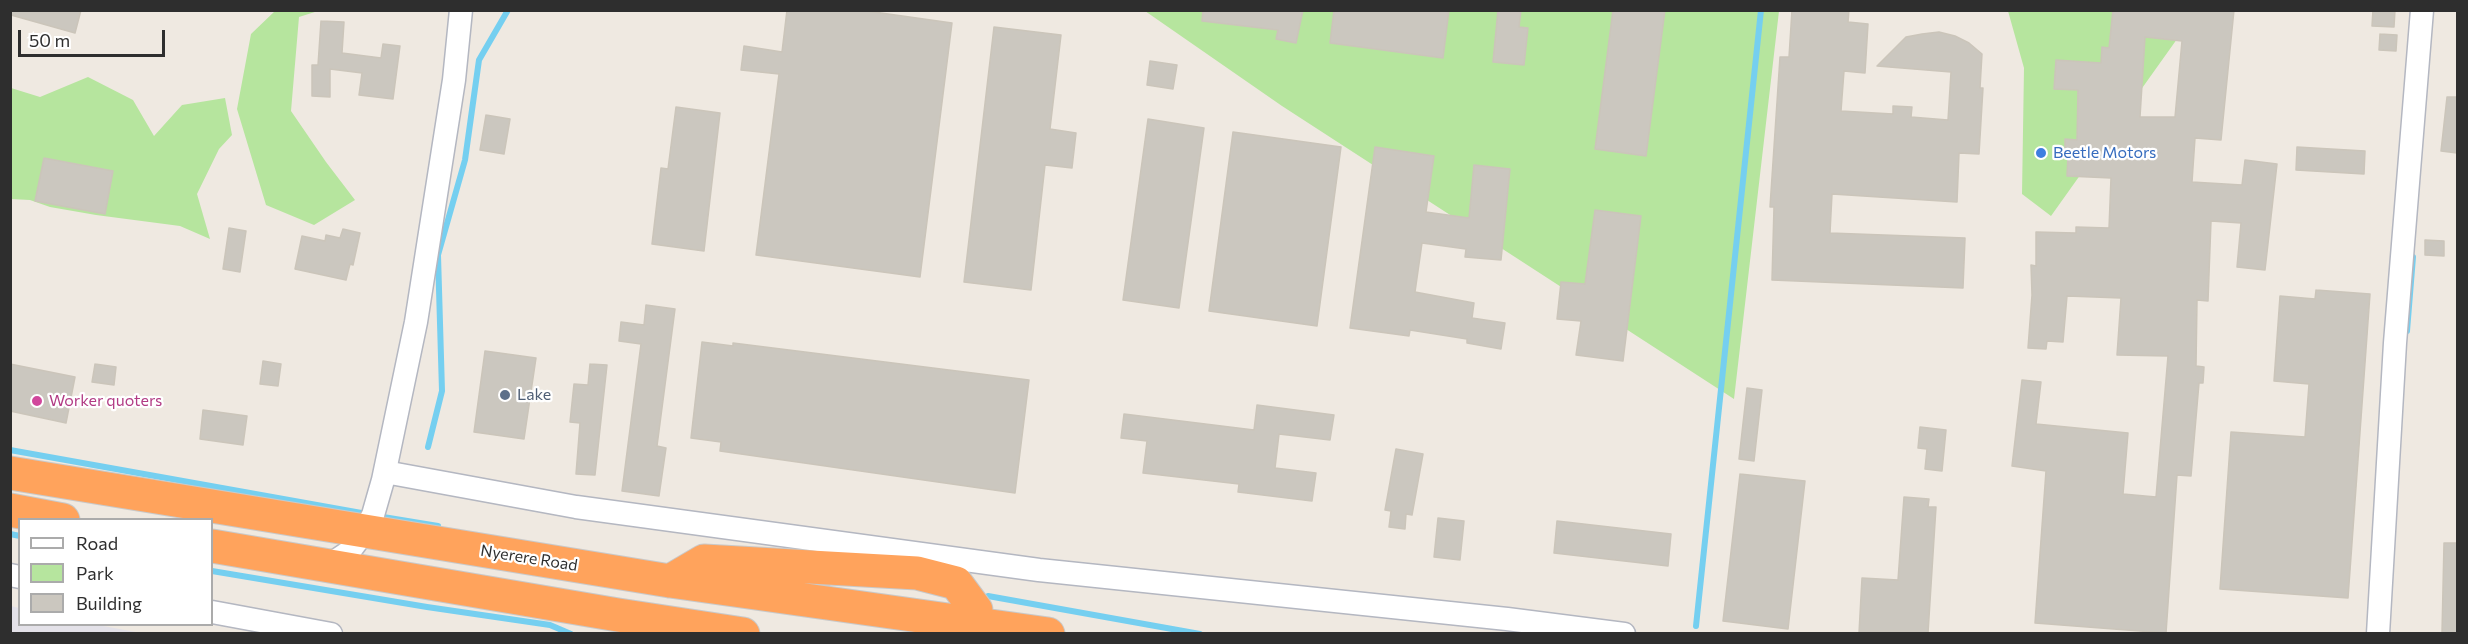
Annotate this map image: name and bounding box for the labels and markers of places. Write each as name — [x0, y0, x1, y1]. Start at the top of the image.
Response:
place label: Beetle Motors — [2053, 143, 2156, 163]
marker: Beetle Motors — [2034, 146, 2048, 160]
place label: Lake — [517, 385, 551, 405]
marker: Lake — [498, 388, 512, 402]
place label: Worker quoters — [49, 391, 162, 411]
marker: Worker quoters — [30, 394, 44, 408]

